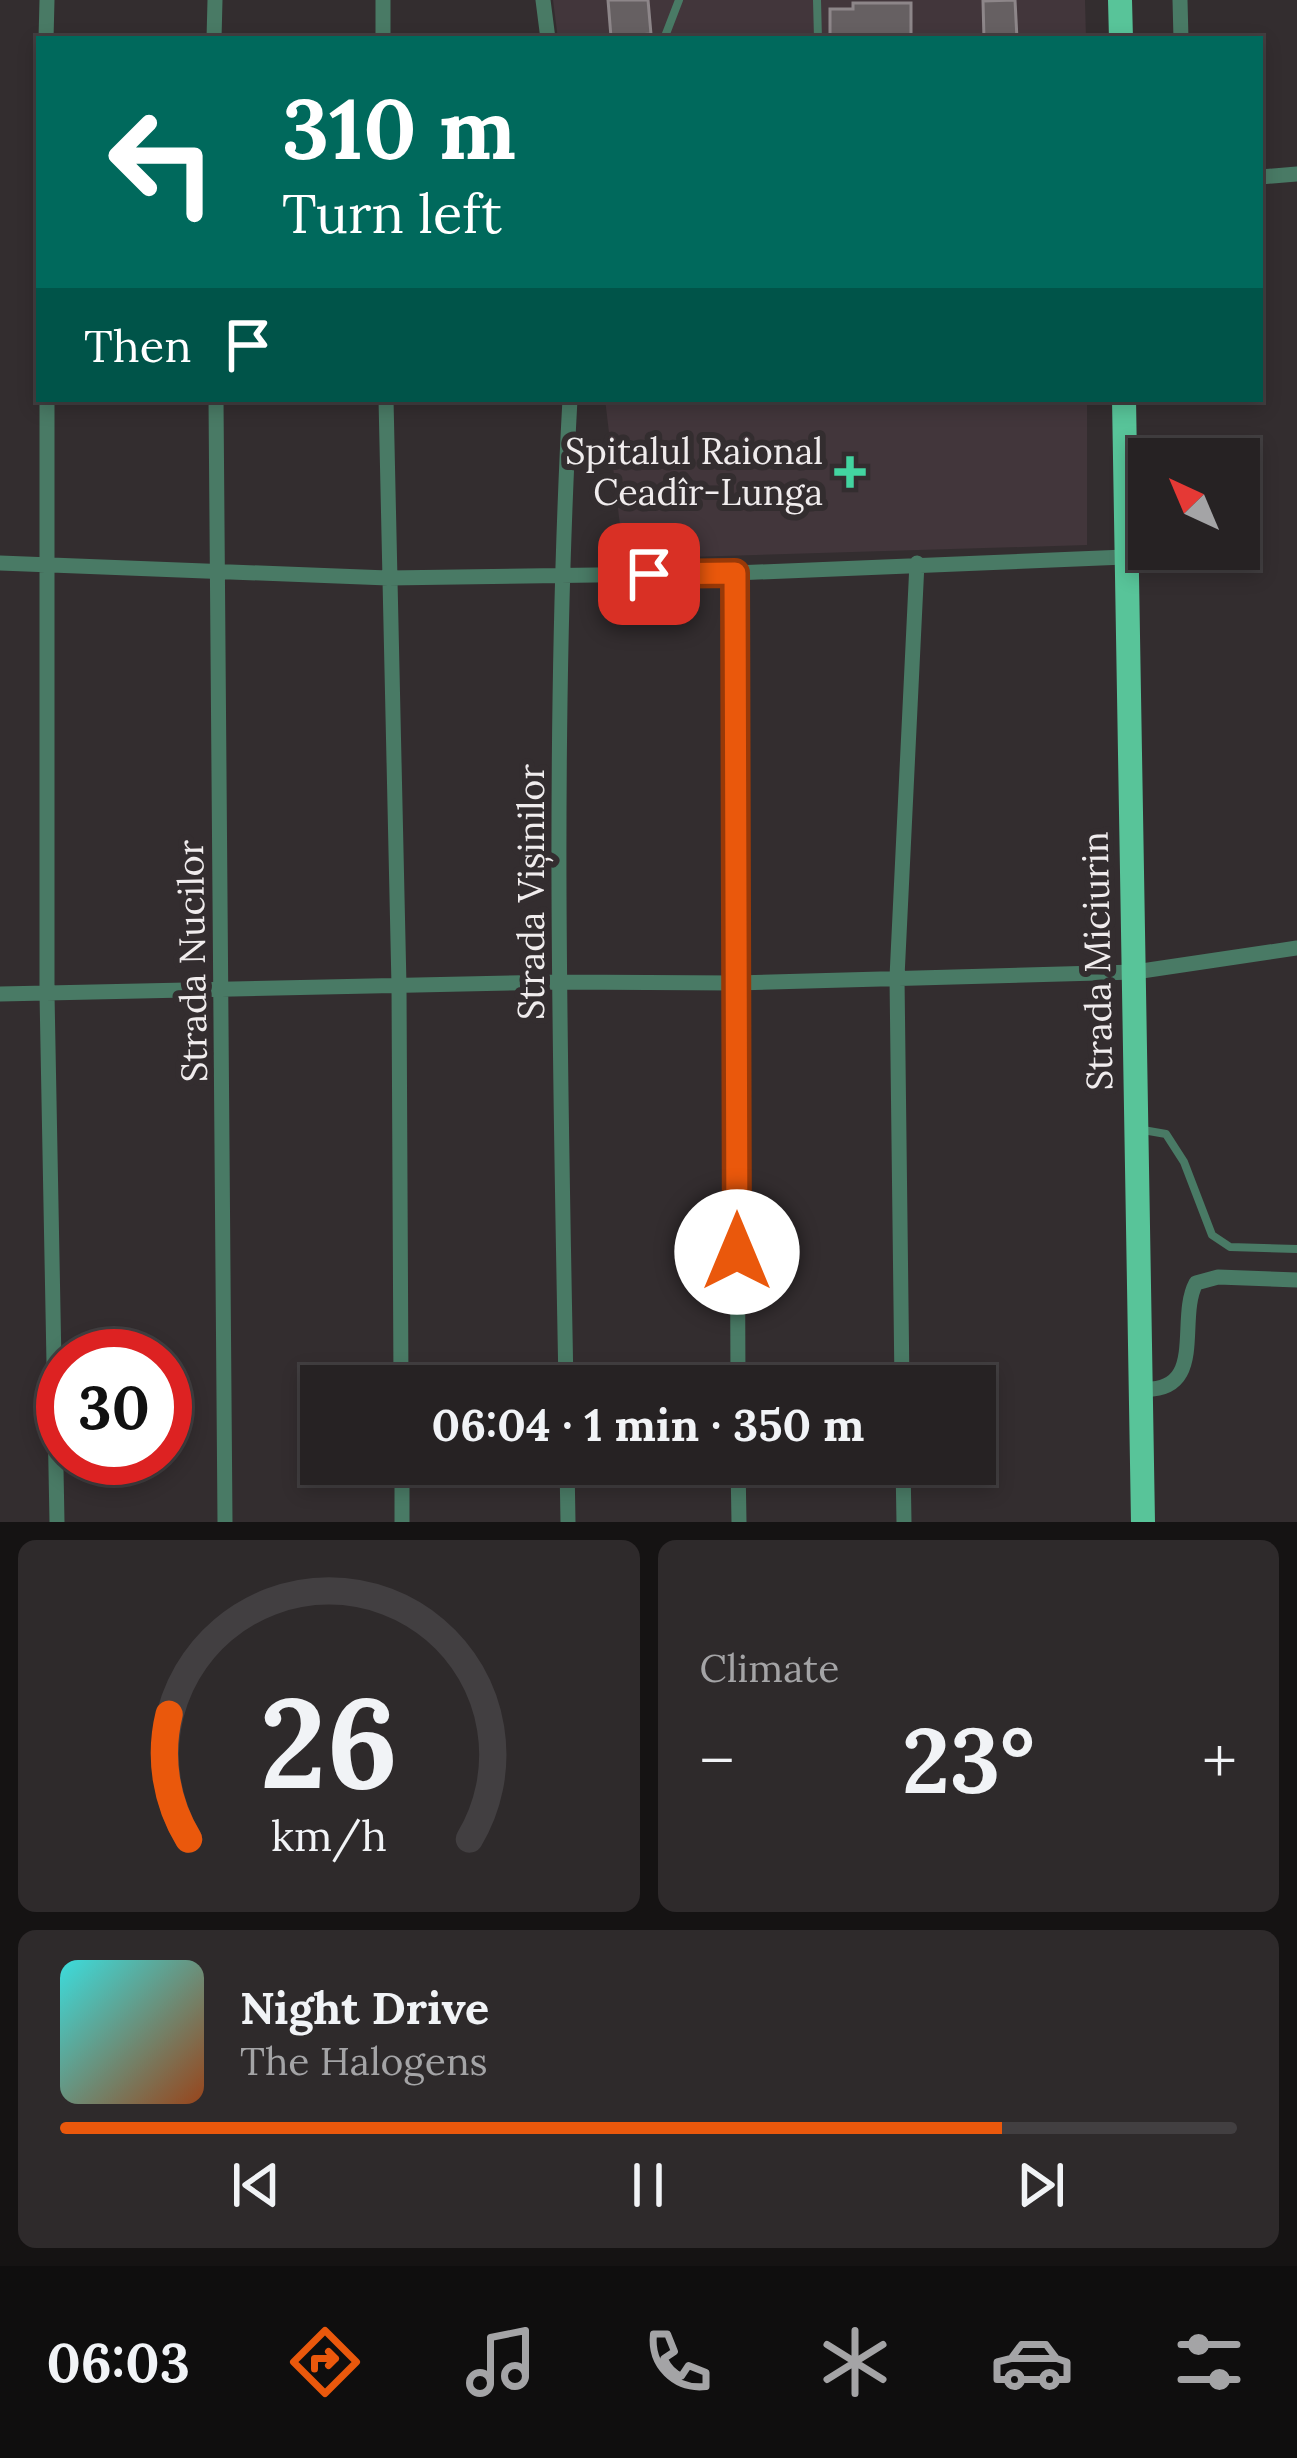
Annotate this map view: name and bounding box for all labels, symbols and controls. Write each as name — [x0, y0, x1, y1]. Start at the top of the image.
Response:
text: 310 m — [282, 74, 516, 182]
icon: left — [84, 84, 240, 240]
text: Turn left — [282, 179, 502, 248]
icon: arrive — [215, 312, 281, 378]
text: Then — [84, 317, 191, 374]
place label: Spitalul Raional Ceadîr-Lunga — [565, 428, 823, 515]
north arrow — [1128, 438, 1260, 570]
map controls — [1128, 438, 1260, 570]
marker: Spitalul Raional Ceadîr-Lunga — [834, 456, 866, 488]
pin — [598, 523, 700, 625]
icon: arrive — [616, 541, 682, 607]
street label: Strada Vișinilor — [508, 764, 554, 1020]
street label: Strada Miciurin — [1072, 831, 1122, 1091]
street label: Strada Nucilor — [167, 839, 217, 1083]
position arrow — [674, 1189, 800, 1315]
speed limit sign: 30 — [36, 1329, 192, 1485]
text: 06:04 · 1 min · 350 m — [432, 1396, 864, 1453]
text: Climate — [700, 1643, 839, 1693]
text: 26 — [260, 1662, 398, 1822]
text: 23° — [902, 1702, 1035, 1818]
text: − — [700, 1718, 734, 1802]
text: + — [1202, 1718, 1237, 1802]
text: km/h — [271, 1808, 387, 1863]
text: Night Drive — [240, 1979, 489, 2036]
text: The Halogens — [240, 2036, 488, 2086]
icon: previous — [223, 2152, 289, 2218]
icon: pause — [615, 2152, 681, 2218]
icon: next — [1008, 2152, 1074, 2218]
icon: directions — [283, 2320, 367, 2404]
icon: music — [459, 2320, 543, 2404]
icon: phone — [636, 2320, 720, 2404]
icon: climate — [813, 2320, 897, 2404]
icon: car — [990, 2320, 1074, 2404]
icon: filters — [1167, 2320, 1251, 2404]
text: 06:03 — [46, 2328, 190, 2397]

